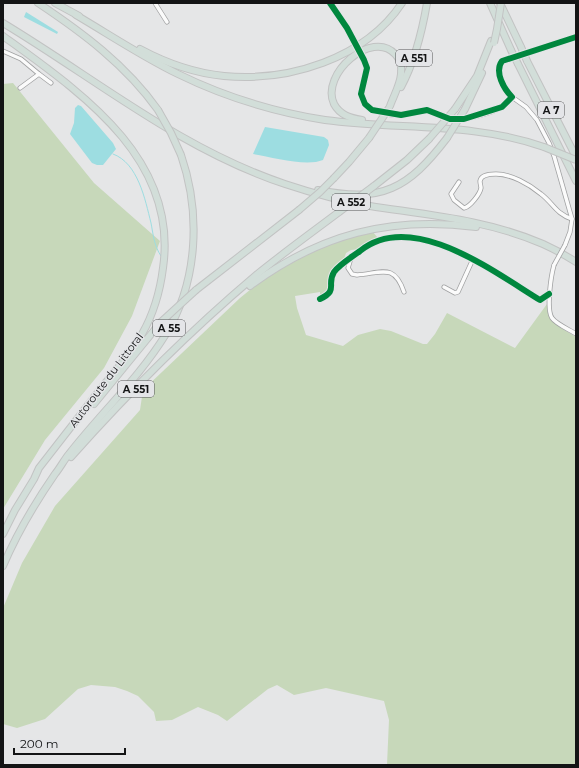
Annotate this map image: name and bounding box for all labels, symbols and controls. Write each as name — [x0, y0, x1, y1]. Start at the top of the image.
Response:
road number: A 551 — [396, 50, 432, 66]
road number: A 7 — [538, 102, 564, 118]
road number: A 552 — [332, 194, 370, 210]
road number: A 55 — [153, 320, 185, 336]
street label: Autoroute du Littoral — [66, 330, 146, 430]
road number: A 551 — [118, 381, 154, 397]
scale bar — [14, 730, 125, 756]
text: 200 m — [20, 736, 59, 751]

